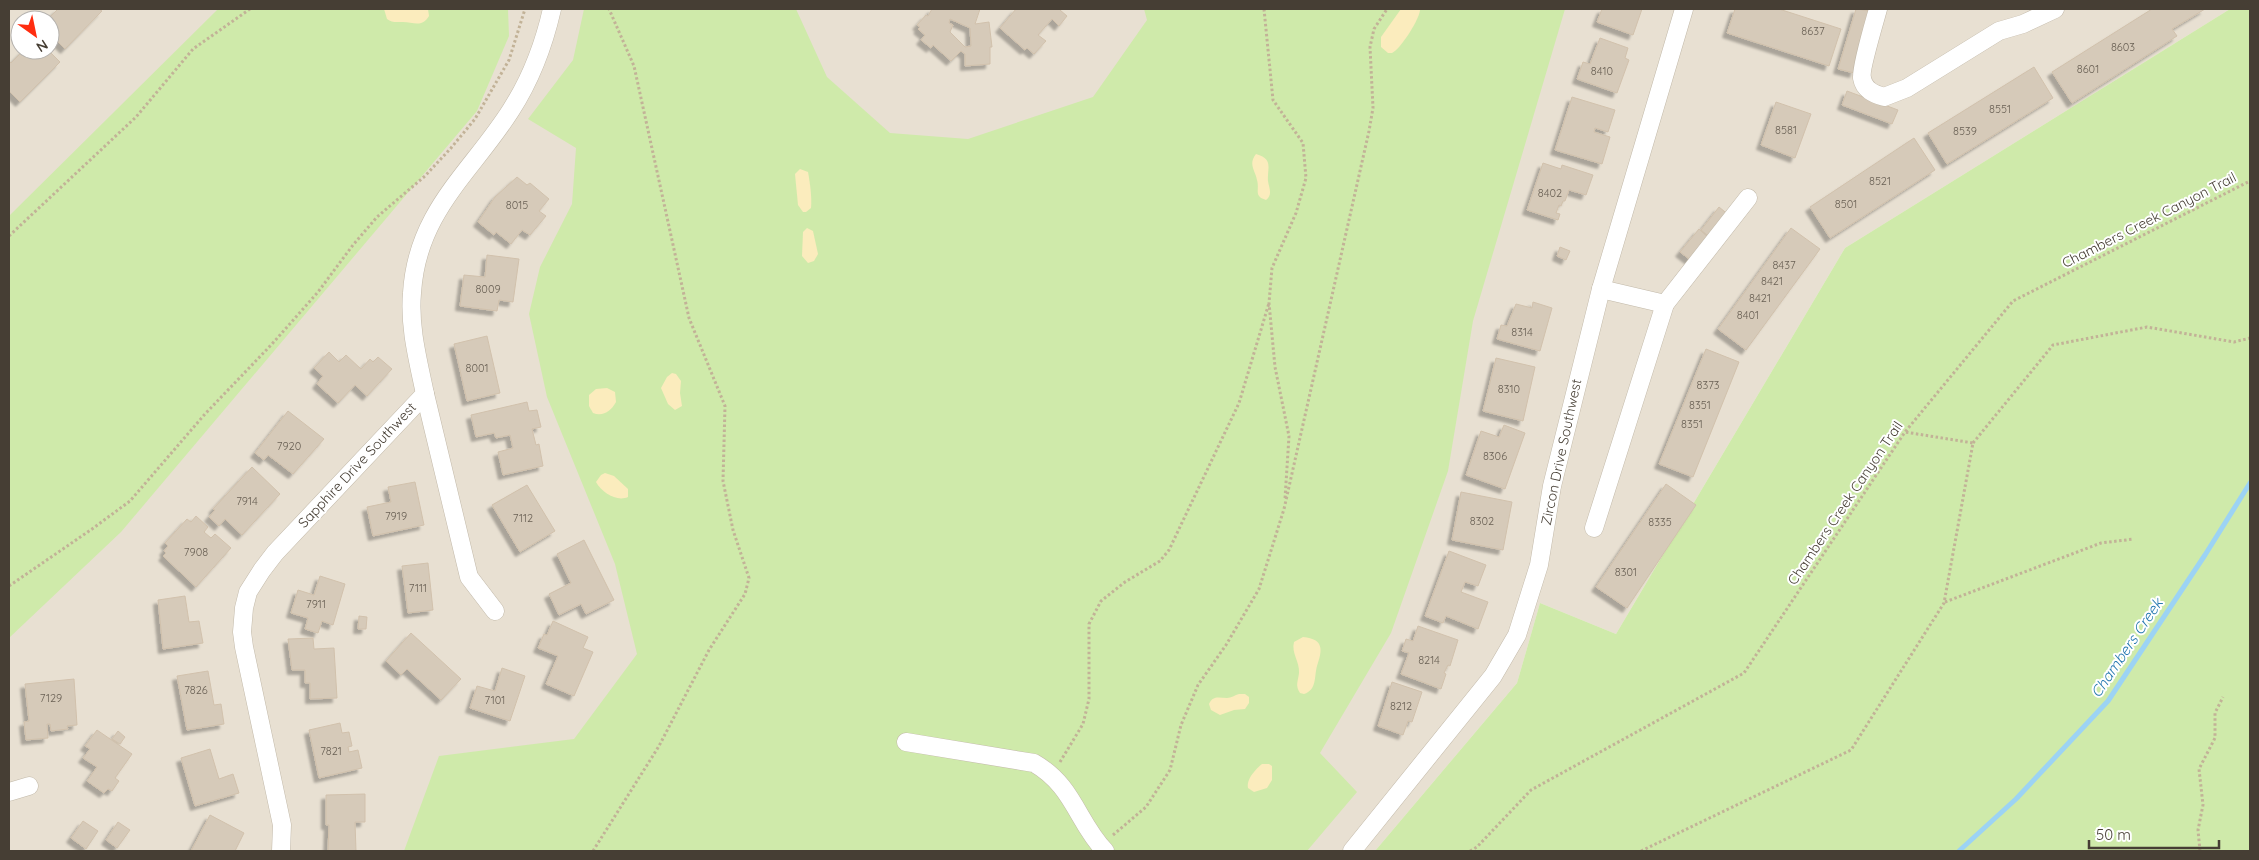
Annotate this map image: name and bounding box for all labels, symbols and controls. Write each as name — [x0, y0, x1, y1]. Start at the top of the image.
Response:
north arrow — [10, 10, 60, 60]
house number: 8637 — [1801, 24, 1825, 38]
text: N — [33, 36, 51, 56]
house number: 8603 — [2111, 40, 2135, 54]
house number: 8601 — [2077, 62, 2099, 76]
house number: 8410 — [1591, 64, 1613, 78]
house number: 8551 — [1989, 102, 2011, 116]
house number: 8581 — [1775, 123, 1797, 137]
house number: 8539 — [1953, 124, 1977, 138]
street label: Chambers Creek Canyon Trail — [2059, 168, 2239, 272]
house number: 8521 — [1869, 174, 1891, 188]
house number: 8402 — [1538, 186, 1562, 200]
house number: 8501 — [1835, 197, 1857, 211]
house number: 8015 — [506, 198, 528, 212]
house number: 8437 — [1772, 258, 1796, 272]
house number: 8421 — [1761, 274, 1783, 288]
house number: 8009 — [475, 282, 501, 296]
house number: 8421 — [1749, 291, 1771, 305]
house number: 8401 — [1737, 308, 1759, 322]
house number: 8314 — [1511, 325, 1533, 339]
house number: 8001 — [465, 361, 489, 375]
street label: Zircon Drive Southwest — [1537, 377, 1585, 527]
house number: 8373 — [1696, 378, 1720, 392]
house number: 8310 — [1498, 382, 1520, 396]
street label: Sapphire Drive Southwest — [294, 398, 420, 532]
house number: 8351 — [1689, 398, 1711, 412]
house number: 8351 — [1681, 417, 1703, 431]
street label: Chambers Creek Canyon Trail — [1783, 418, 1907, 588]
house number: 7920 — [277, 439, 301, 453]
house number: 8306 — [1483, 449, 1507, 463]
house number: 7914 — [236, 494, 258, 508]
house number: 7919 — [385, 509, 407, 523]
house number: 7112 — [513, 511, 533, 525]
house number: 8302 — [1470, 514, 1494, 528]
house number: 8335 — [1648, 515, 1672, 529]
house number: 7908 — [184, 545, 208, 559]
house number: 8301 — [1615, 565, 1637, 579]
house number: 7111 — [409, 581, 427, 595]
water label: Chambers Creek — [2086, 593, 2168, 701]
house number: 7911 — [306, 597, 326, 611]
house number: 8214 — [1418, 653, 1440, 667]
house number: 7826 — [184, 683, 208, 697]
house number: 7129 — [40, 691, 62, 705]
house number: 7101 — [485, 693, 505, 707]
house number: 8212 — [1390, 699, 1412, 713]
house number: 7821 — [320, 744, 342, 758]
scale bar — [2089, 818, 2219, 850]
text: 50 m — [2096, 825, 2131, 844]

